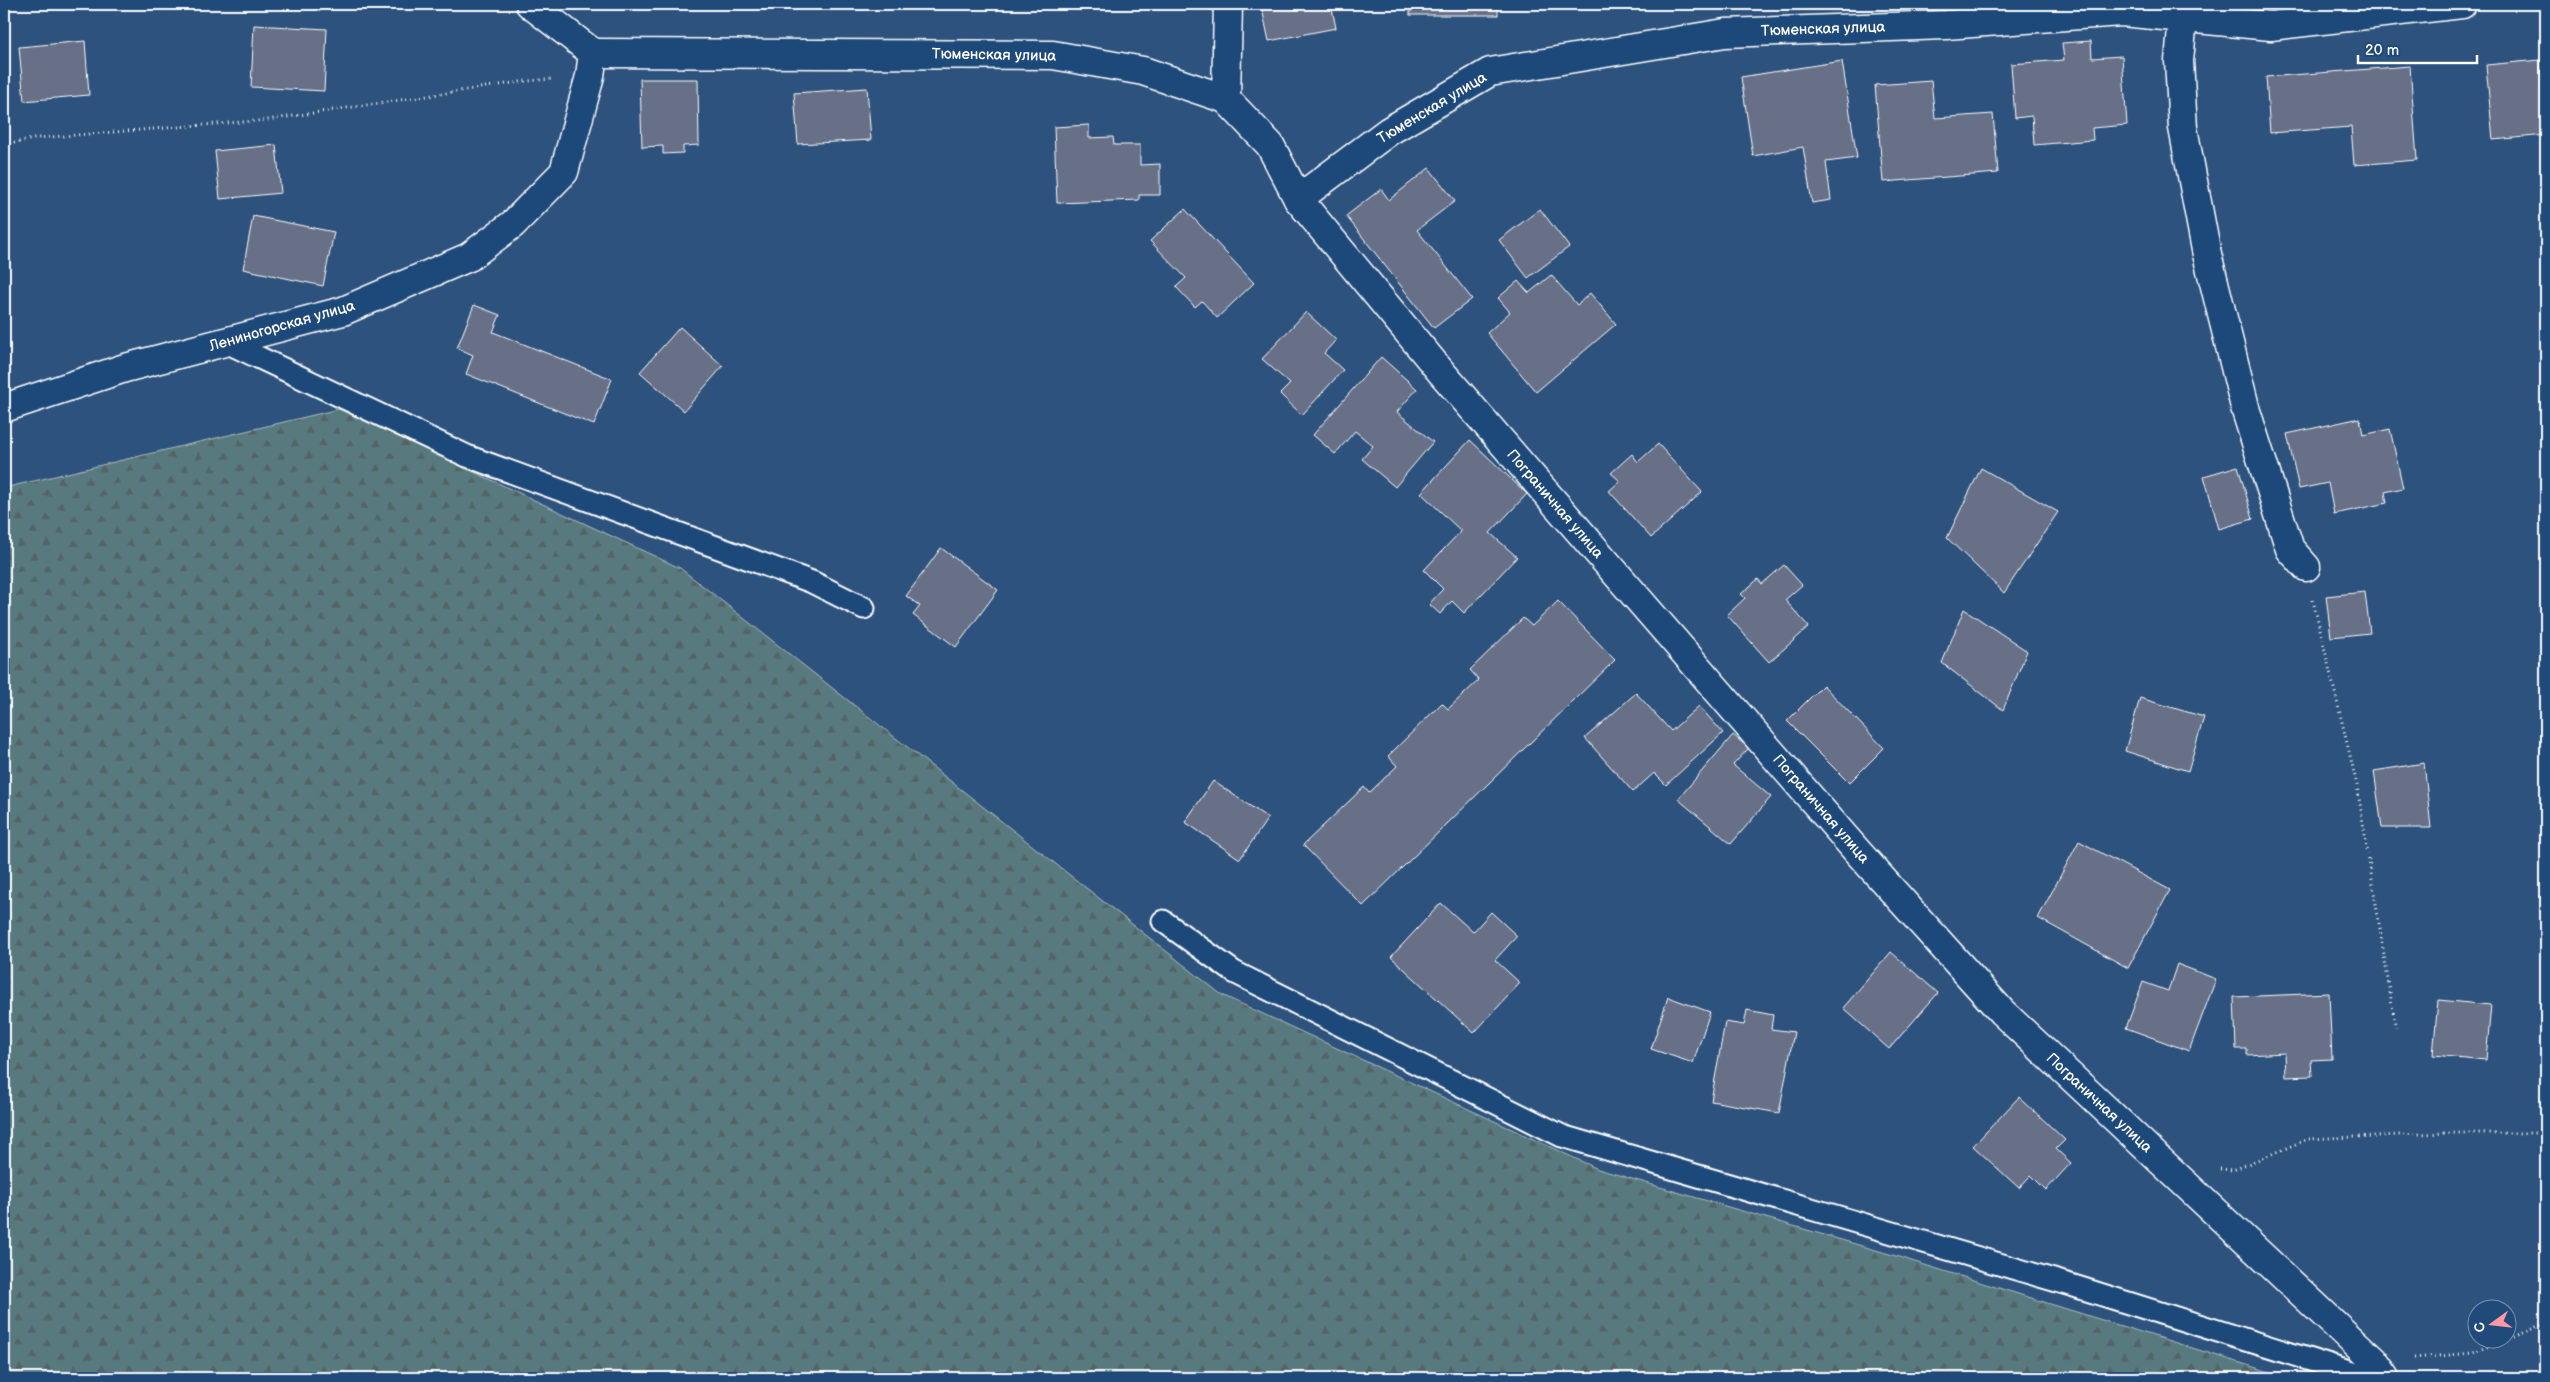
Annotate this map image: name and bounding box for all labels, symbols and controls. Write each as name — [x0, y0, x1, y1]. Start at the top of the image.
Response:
street label: Тюменская улица — [1760, 17, 1886, 41]
scale bar — [2358, 32, 2476, 64]
text: 20 m — [2365, 41, 2399, 60]
street label: Тюменская улица — [932, 44, 1057, 66]
street label: Тюменская улица — [1374, 68, 1490, 148]
street label: Лениногорская улица — [206, 296, 357, 356]
street label: Пограничная улица — [1503, 446, 1608, 562]
street label: Пограничная улица — [1769, 751, 1874, 867]
street label: Пограничная улица — [2042, 1049, 2156, 1157]
north arrow — [2468, 1300, 2518, 1350]
text: С — [2470, 1320, 2489, 1334]

